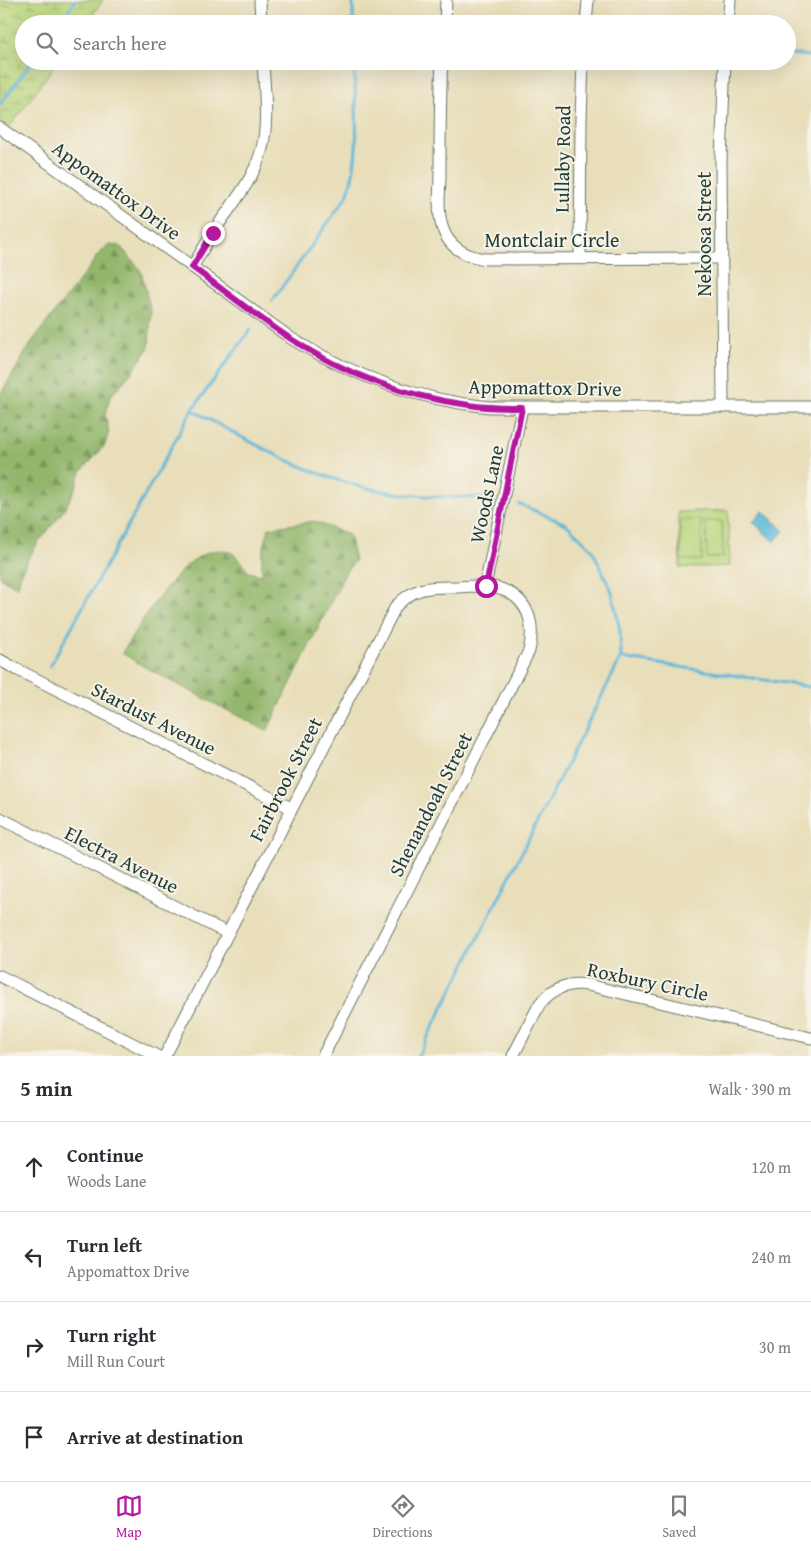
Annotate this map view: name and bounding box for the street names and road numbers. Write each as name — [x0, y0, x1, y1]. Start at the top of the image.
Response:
street label: Lullaby Road — [547, 105, 577, 213]
street label: Appomattox Drive — [47, 133, 187, 247]
street label: Nekoosa Street — [689, 171, 718, 297]
street label: Montclair Circle — [485, 225, 619, 254]
street label: Appomattox Drive — [468, 371, 622, 403]
street label: Woods Lane — [461, 442, 511, 546]
street label: Stardust Avenue — [87, 674, 221, 762]
street label: Fairbrook Street — [241, 712, 329, 846]
street label: Shenandoah Street — [381, 727, 479, 881]
street label: Electra Avenue — [60, 818, 184, 900]
street label: Roxbury Circle — [585, 954, 711, 1008]

